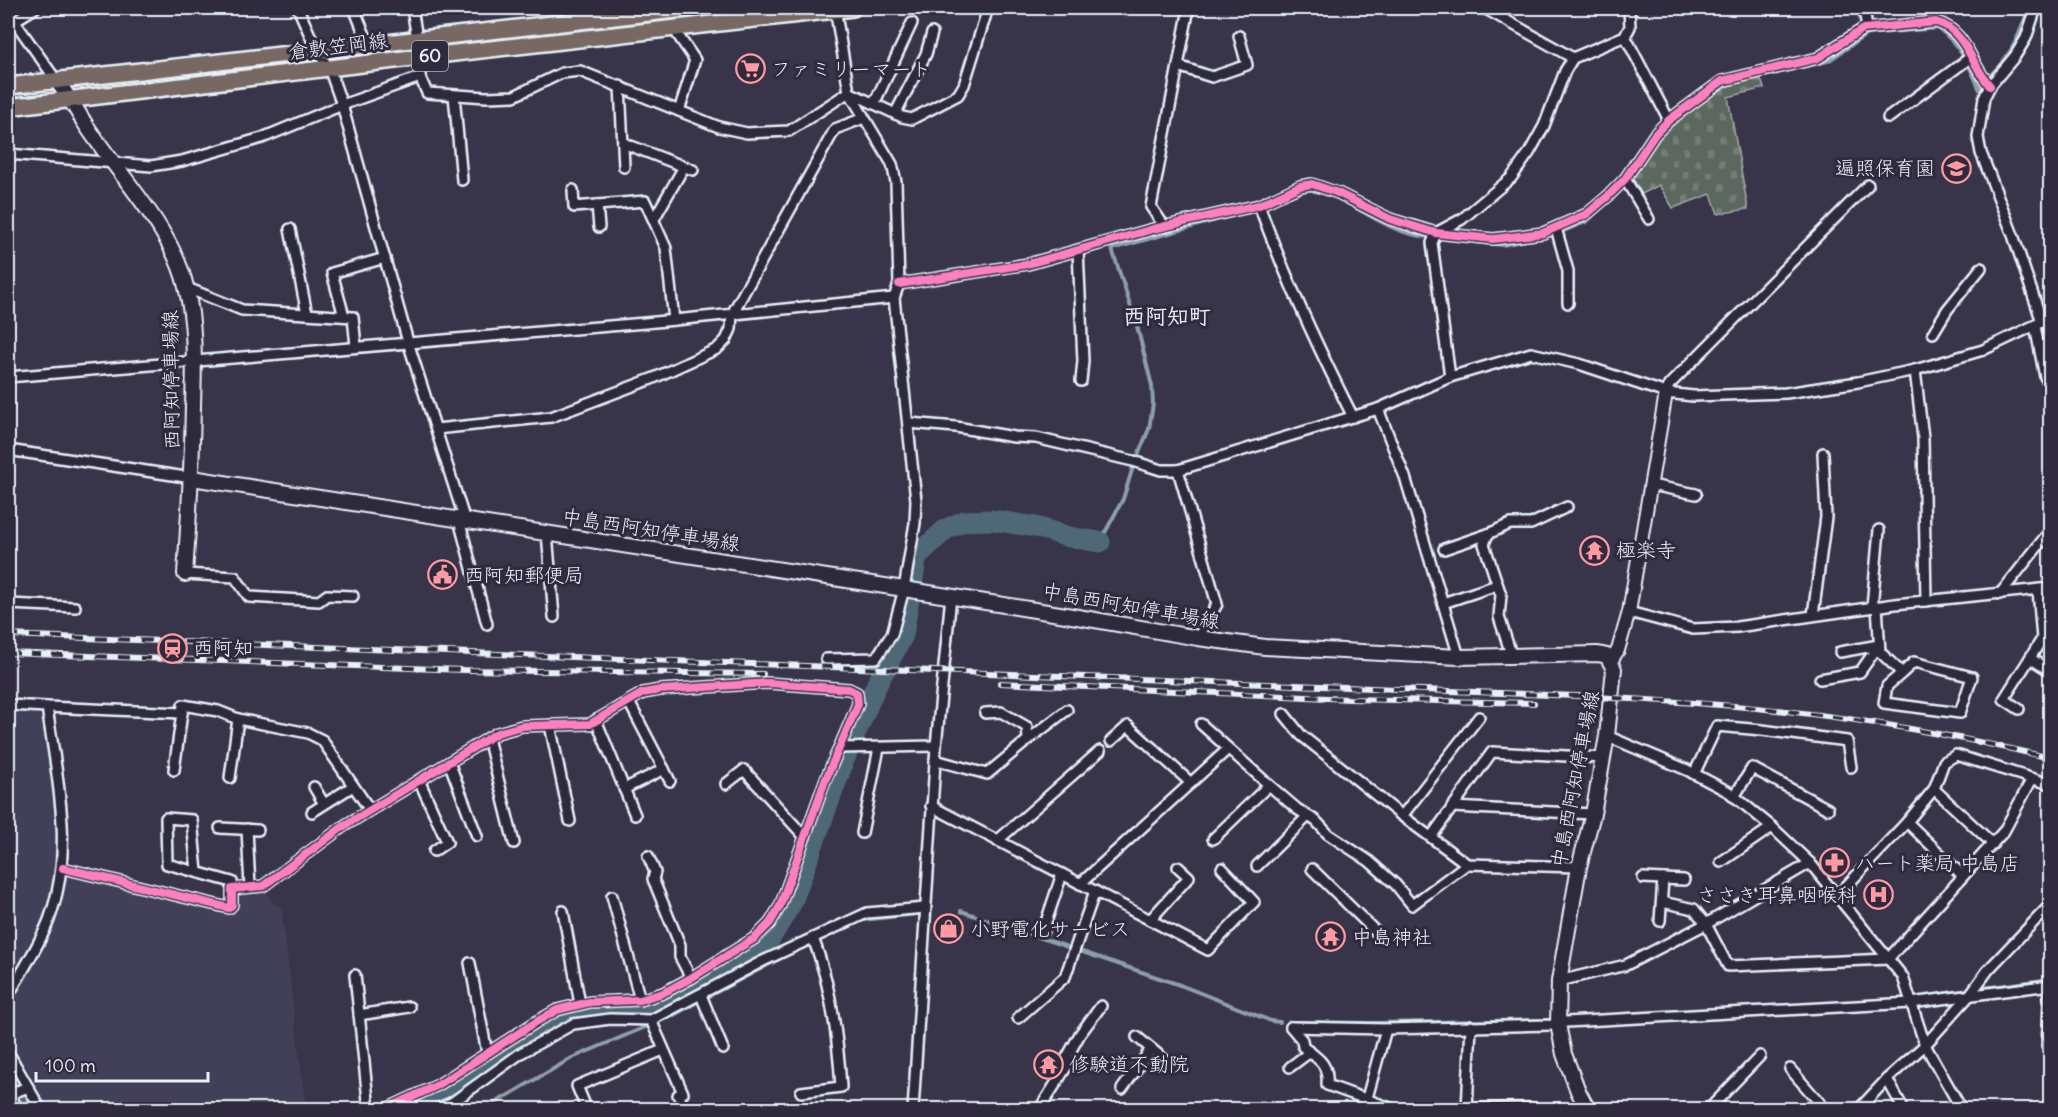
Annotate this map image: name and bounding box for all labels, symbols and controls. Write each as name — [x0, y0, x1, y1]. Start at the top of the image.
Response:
street label: 倉敷笠岡線 — [287, 27, 389, 64]
road number: 60 — [412, 41, 448, 71]
supermarket icon: ファミリーマート — [734, 53, 766, 85]
place label: ファミリーマート — [771, 56, 931, 81]
school or university icon: 遍照保育園 — [1940, 152, 1972, 184]
place label: 遍照保育園 — [1835, 155, 1935, 180]
district label: 西阿知町 — [1123, 302, 1211, 330]
street label: 西阿知停車場線 — [157, 310, 184, 450]
street label: 中島西阿知停車場線 — [560, 503, 742, 556]
temple icon: 極楽寺 — [1579, 534, 1611, 566]
place label: 極楽寺 — [1616, 537, 1676, 562]
public building icon: 西阿知郵便局 — [427, 559, 459, 591]
place label: 西阿知郵便局 — [464, 562, 584, 587]
street label: 中島西阿知停車場線 — [1040, 578, 1222, 633]
station icon: 西阿知 — [156, 632, 188, 664]
place label: 西阿知 — [193, 635, 253, 660]
street label: 中島西阿知停車場線 — [1545, 688, 1604, 870]
pharmacy icon: ハート薬局 中島店 — [1818, 847, 1850, 879]
place label: ハート薬局 中島店 — [1855, 850, 2020, 875]
hospital icon: ささき耳鼻咽喉科 — [1862, 879, 1894, 911]
place label: ささき耳鼻咽喉科 — [1697, 882, 1857, 907]
shop icon: 小野電化サービス — [933, 913, 965, 945]
place label: 小野電化サービス — [970, 916, 1130, 941]
temple icon: 中島神社 — [1315, 921, 1347, 953]
place label: 中島神社 — [1352, 924, 1432, 949]
scale bar — [36, 1045, 208, 1083]
temple icon: 修験道不動院 — [1032, 1048, 1064, 1080]
place label: 修験道不動院 — [1069, 1051, 1189, 1076]
text: 100 m — [45, 1054, 96, 1077]

